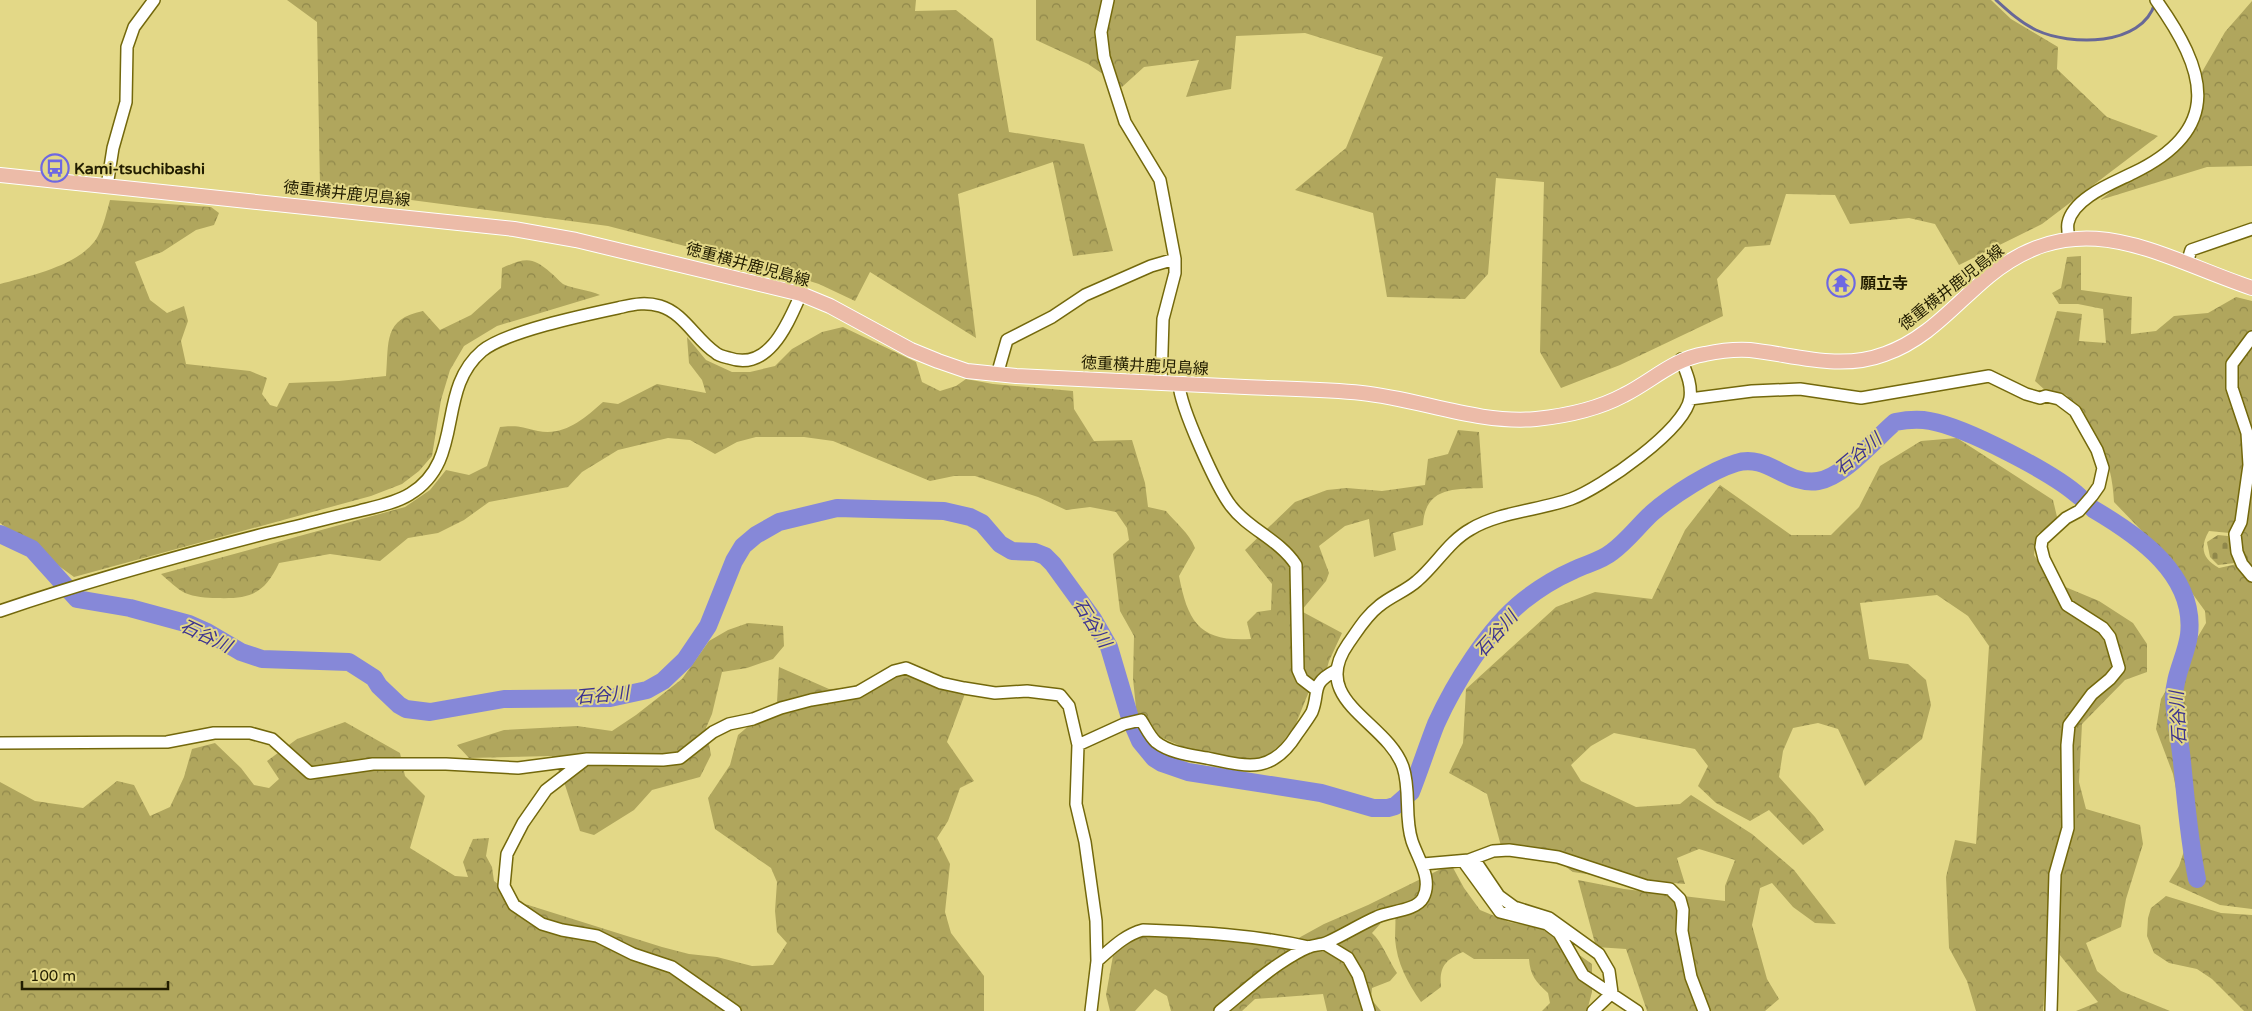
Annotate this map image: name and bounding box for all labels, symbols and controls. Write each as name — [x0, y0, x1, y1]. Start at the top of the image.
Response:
bus stop icon: Kami-tsuchibashi — [40, 153, 70, 183]
place label: Kami-tsuchibashi — [74, 159, 205, 179]
street label: 徳重横井鹿児島線 — [282, 177, 412, 211]
street label: 徳重横井鹿児島線 — [683, 239, 812, 291]
street label: 徳重横井鹿児島線 — [1895, 241, 2008, 335]
temple icon: 願立寺 — [1826, 268, 1856, 298]
place label: 願立寺 — [1860, 274, 1908, 294]
street label: 徳重横井鹿児島線 — [1081, 353, 1209, 379]
water label: 石谷川 — [1830, 427, 1887, 480]
water label: 石谷川 — [1068, 594, 1117, 653]
water label: 石谷川 — [1470, 605, 1523, 662]
water label: 石谷川 — [177, 615, 237, 658]
water label: 石谷川 — [574, 682, 632, 708]
water label: 石谷川 — [2165, 688, 2190, 746]
scale bar — [22, 958, 169, 990]
text: 100 m — [30, 967, 76, 985]

